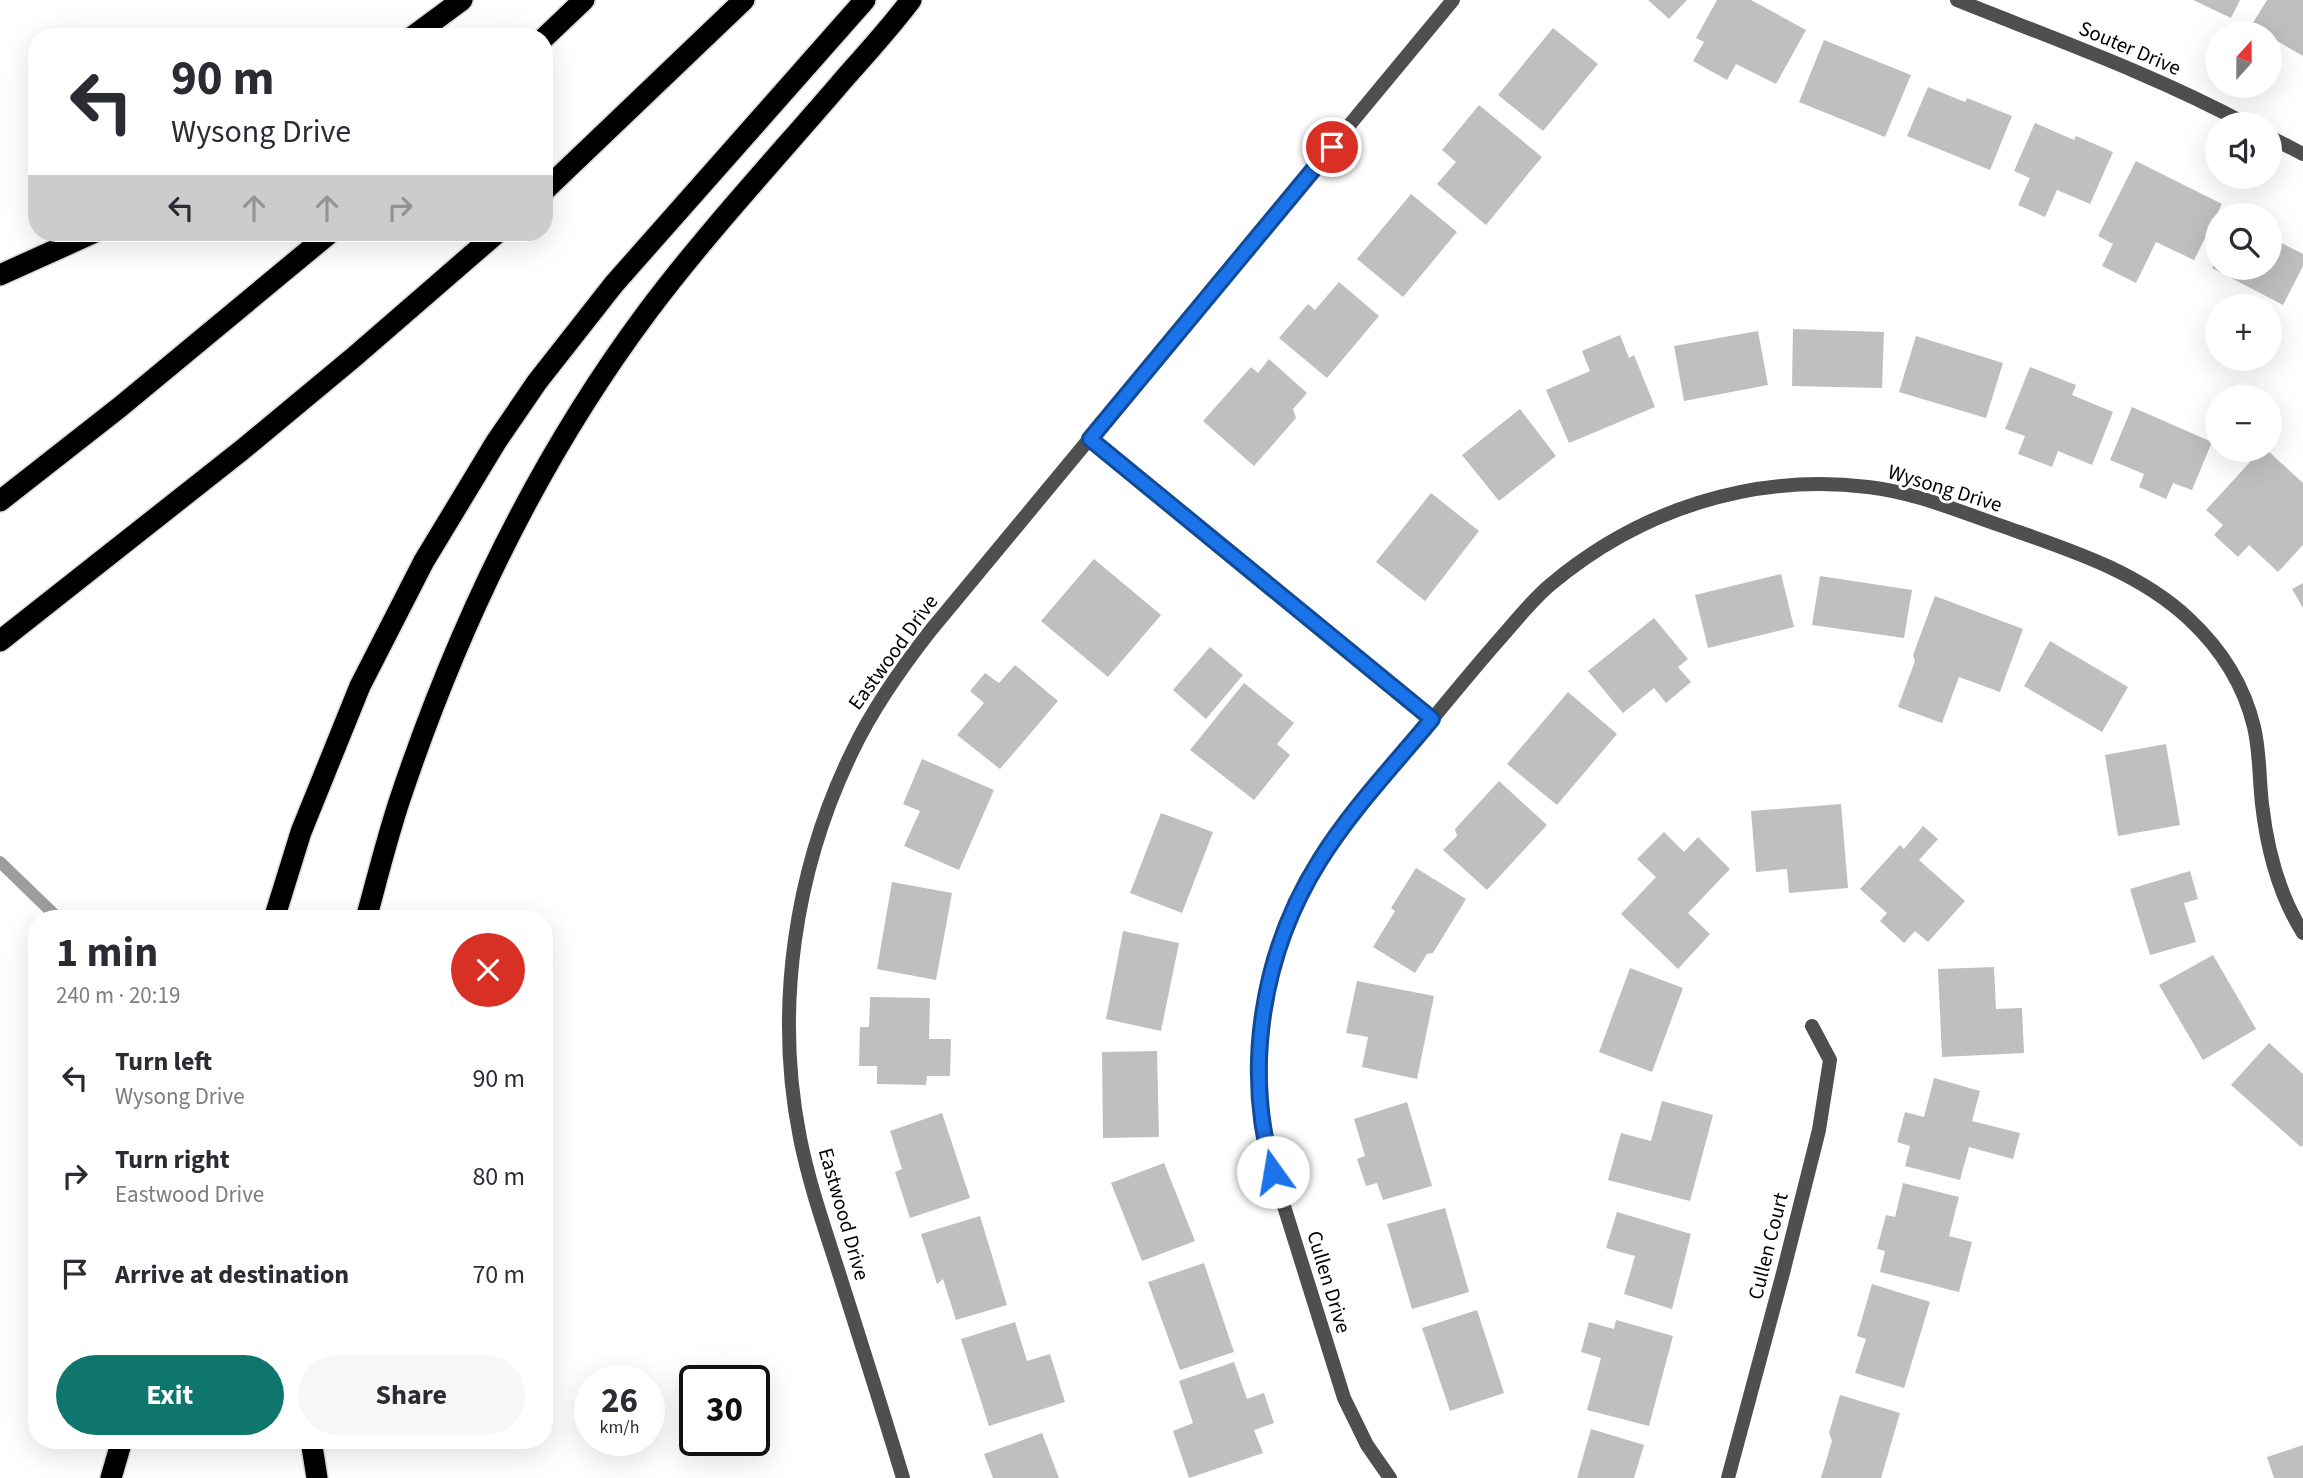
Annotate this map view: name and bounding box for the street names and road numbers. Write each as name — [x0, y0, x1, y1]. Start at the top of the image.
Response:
street label: Souter Drive — [2074, 13, 2186, 83]
street label: Wysong Drive — [1884, 456, 2006, 520]
street label: Eastwood Drive — [841, 588, 945, 716]
street label: Eastwood Drive — [811, 1144, 877, 1284]
street label: Cullen Court — [1740, 1189, 1796, 1303]
street label: Cullen Drive — [1299, 1227, 1359, 1337]

